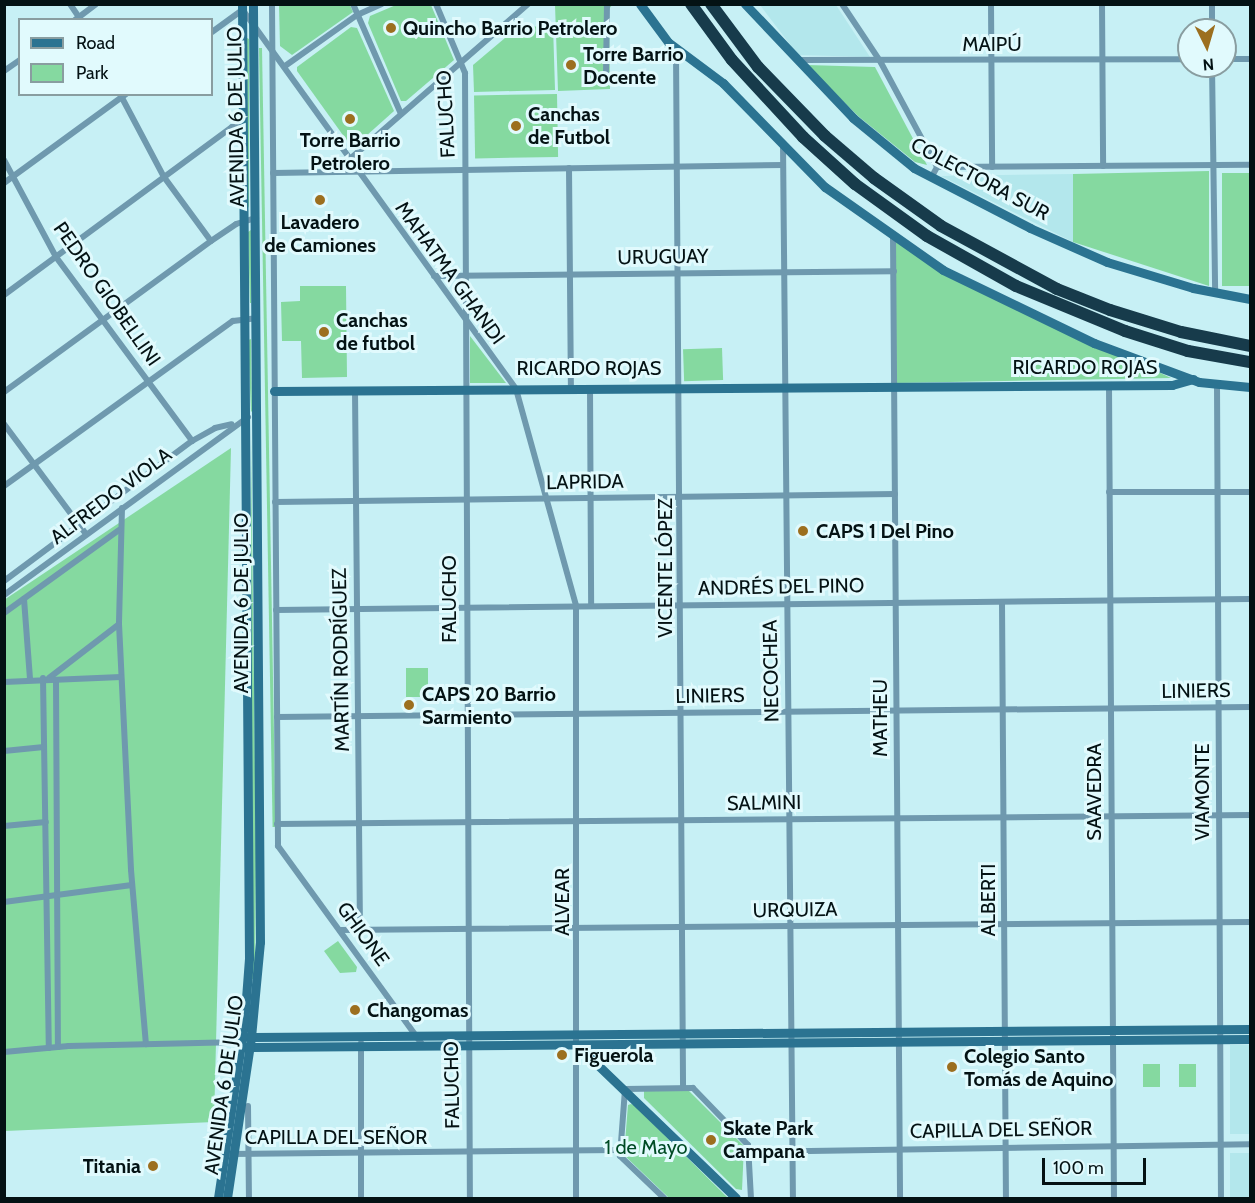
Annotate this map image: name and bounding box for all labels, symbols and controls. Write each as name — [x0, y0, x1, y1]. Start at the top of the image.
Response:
place label: Quincho Barrio Petrolero — [403, 16, 617, 40]
legend — [18, 18, 213, 96]
north arrow — [1177, 18, 1237, 78]
marker: Quincho Barrio Petrolero — [384, 21, 398, 35]
street label: AVENIDA 6 DE JULIO — [222, 26, 250, 208]
text: Road — [76, 32, 115, 54]
street label: MAIPÚ — [962, 32, 1022, 56]
place label: Torre Barrio Docente — [583, 42, 684, 89]
text: N — [1202, 54, 1215, 74]
marker: Torre Barrio Docente — [564, 58, 578, 72]
text: Park — [76, 62, 108, 84]
street label: FALUCHO — [432, 70, 460, 158]
place label: Canchas de Futbol — [528, 102, 610, 149]
marker: Torre Barrio Petrolero — [343, 112, 357, 126]
marker: Canchas de Futbol — [509, 119, 523, 133]
place label: Torre Barrio Petrolero — [300, 128, 400, 175]
street label: COLECTORA SUR — [907, 132, 1053, 226]
marker: Lavadero de Camiones — [313, 193, 327, 207]
street label: MAHATMA GHANDI — [390, 197, 510, 349]
place label: Lavadero de Camiones — [264, 210, 376, 257]
street label: PEDRO GIOBELLINI — [48, 217, 166, 371]
street label: URUGUAY — [617, 244, 709, 270]
place label: Canchas de futbol — [336, 308, 415, 355]
marker: Canchas de futbol — [317, 325, 331, 339]
street label: RICARDO ROJAS — [1013, 355, 1157, 379]
street label: RICARDO ROJAS — [517, 356, 661, 380]
street label: ALFREDO VIOLA — [46, 443, 176, 549]
street label: LAPRIDA — [546, 469, 624, 495]
street label: VICENTE LÓPEZ — [653, 498, 677, 638]
street label: AVENIDA 6 DE JULIO — [229, 513, 253, 693]
place label: CAPS 1 Del Pino — [816, 519, 954, 543]
marker: CAPS 1 Del Pino — [794, 522, 812, 540]
street label: FALUCHO — [437, 555, 461, 643]
street label: MARTÍN RODRÍGUEZ — [327, 568, 355, 752]
street label: ANDRÉS DEL PINO — [698, 574, 864, 600]
street label: NECOCHEA — [758, 620, 784, 722]
street label: LINIERS — [1161, 678, 1231, 704]
street label: MATHEU — [868, 679, 892, 757]
place label: CAPS 20 Barrio Sarmiento — [422, 682, 556, 729]
street label: LINIERS — [675, 683, 745, 709]
marker: CAPS 20 Barrio Sarmiento — [400, 696, 418, 714]
street label: SAAVEDRA — [1082, 743, 1106, 841]
street label: VIAMONTE — [1190, 744, 1214, 840]
street label: SALMINI — [727, 790, 801, 816]
street label: ALBERTI — [976, 864, 1000, 936]
street label: ALVEAR — [550, 868, 574, 936]
street label: GHIONE — [332, 897, 394, 971]
street label: URQUIZA — [752, 897, 838, 923]
street label: AVENIDA 6 DE JULIO — [200, 994, 248, 1176]
place label: Changomas — [367, 998, 468, 1022]
marker: Changomas — [348, 1003, 362, 1017]
street label: FALUCHO — [439, 1041, 465, 1129]
place label: Figuerola — [574, 1043, 654, 1067]
place label: Colegio Santo Tomás de Aquino — [964, 1044, 1114, 1091]
marker: Figuerola — [555, 1048, 569, 1062]
marker: Colegio Santo Tomás de Aquino — [945, 1060, 959, 1074]
place label: Skate Park Campana — [723, 1116, 813, 1163]
street label: CAPILLA DEL SEÑOR — [910, 1116, 1092, 1144]
street label: CAPILLA DEL SEÑOR — [245, 1125, 427, 1149]
marker: Skate Park Campana — [704, 1133, 718, 1147]
park label: 1 de Mayo — [604, 1135, 688, 1159]
scale bar — [1045, 1146, 1148, 1184]
place label: Titania — [83, 1154, 141, 1178]
text: 100 m — [1053, 1157, 1104, 1179]
marker: Titania — [146, 1159, 160, 1173]

